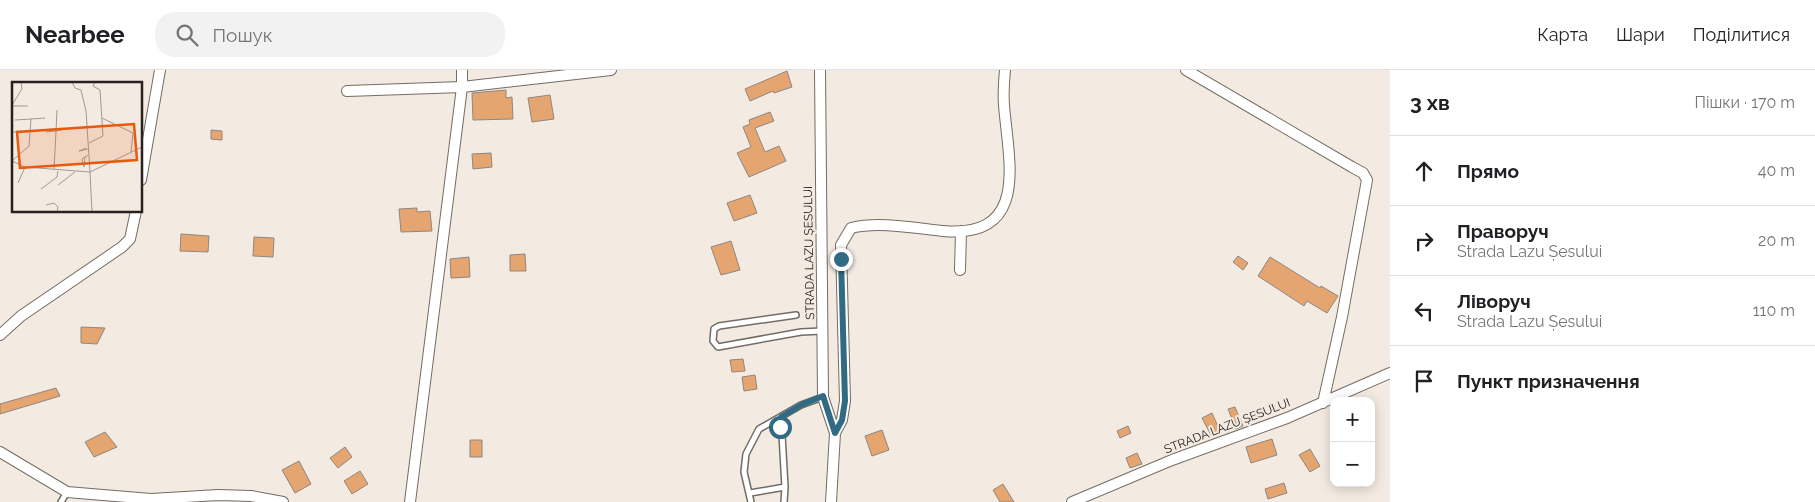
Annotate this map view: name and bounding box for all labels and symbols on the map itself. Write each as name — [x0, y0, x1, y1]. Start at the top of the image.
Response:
inset map — [12, 82, 142, 212]
street label: STRADA LAZU ȘESULUI — [801, 186, 817, 320]
route end — [830, 248, 853, 271]
street label: STRADA LAZU ȘESULUI — [1162, 395, 1292, 457]
route start — [769, 416, 792, 439]

